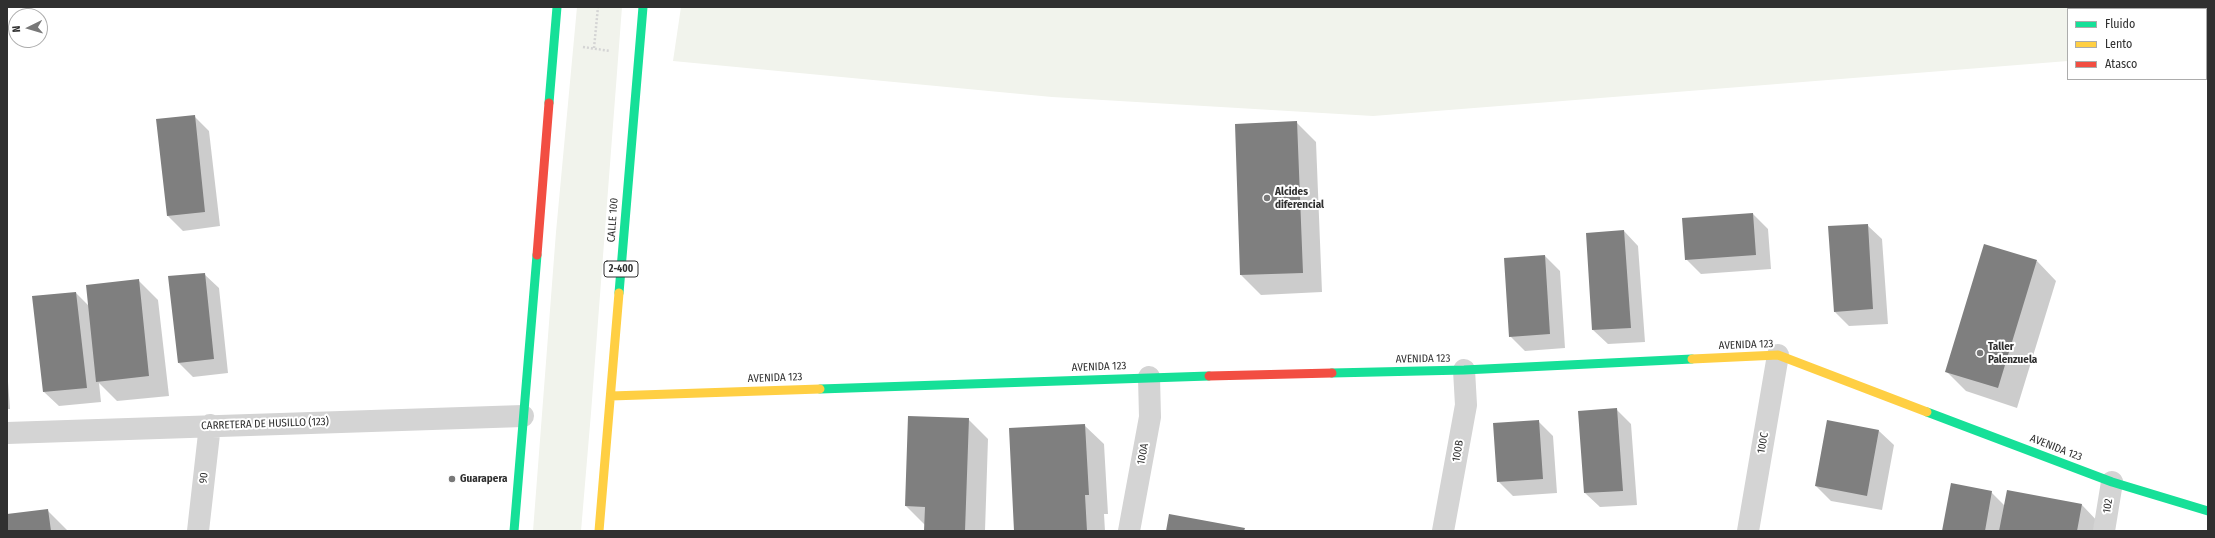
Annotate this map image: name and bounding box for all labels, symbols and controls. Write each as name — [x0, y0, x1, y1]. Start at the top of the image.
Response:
north arrow — [8, 8, 48, 48]
legend — [2067, 8, 2207, 80]
text: Fluido — [2105, 17, 2135, 31]
text: N — [10, 25, 23, 33]
text: Lento — [2105, 37, 2132, 51]
text: Atasco — [2105, 57, 2137, 71]
place label: Alcides diferencial — [1275, 185, 1324, 211]
marker: Alcides diferencial — [1262, 193, 1272, 203]
street label: CALLE 100 — [605, 197, 621, 243]
road number: 2-400 — [604, 261, 638, 277]
street label: AVENIDA 123 — [1718, 337, 1774, 353]
place label: Taller Palenzuela — [1988, 340, 2037, 366]
marker: Taller Palenzuela — [1975, 348, 1985, 358]
street label: AVENIDA 123 — [1396, 352, 1450, 366]
street label: AVENIDA 123 — [1071, 359, 1127, 375]
street label: AVENIDA 123 — [747, 370, 803, 386]
street label: CARRETERA DE HUSILLO (123) — [201, 415, 329, 433]
street label: 100C — [1755, 431, 1771, 455]
street label: AVENIDA 123 — [2028, 432, 2084, 464]
street label: 100B — [1450, 439, 1466, 463]
street label: 100A — [1134, 442, 1152, 466]
street label: 90 — [197, 472, 211, 484]
place label: Guarapera — [460, 472, 508, 486]
marker: Guarapera — [447, 474, 457, 484]
street label: 102 — [2100, 498, 2116, 514]

